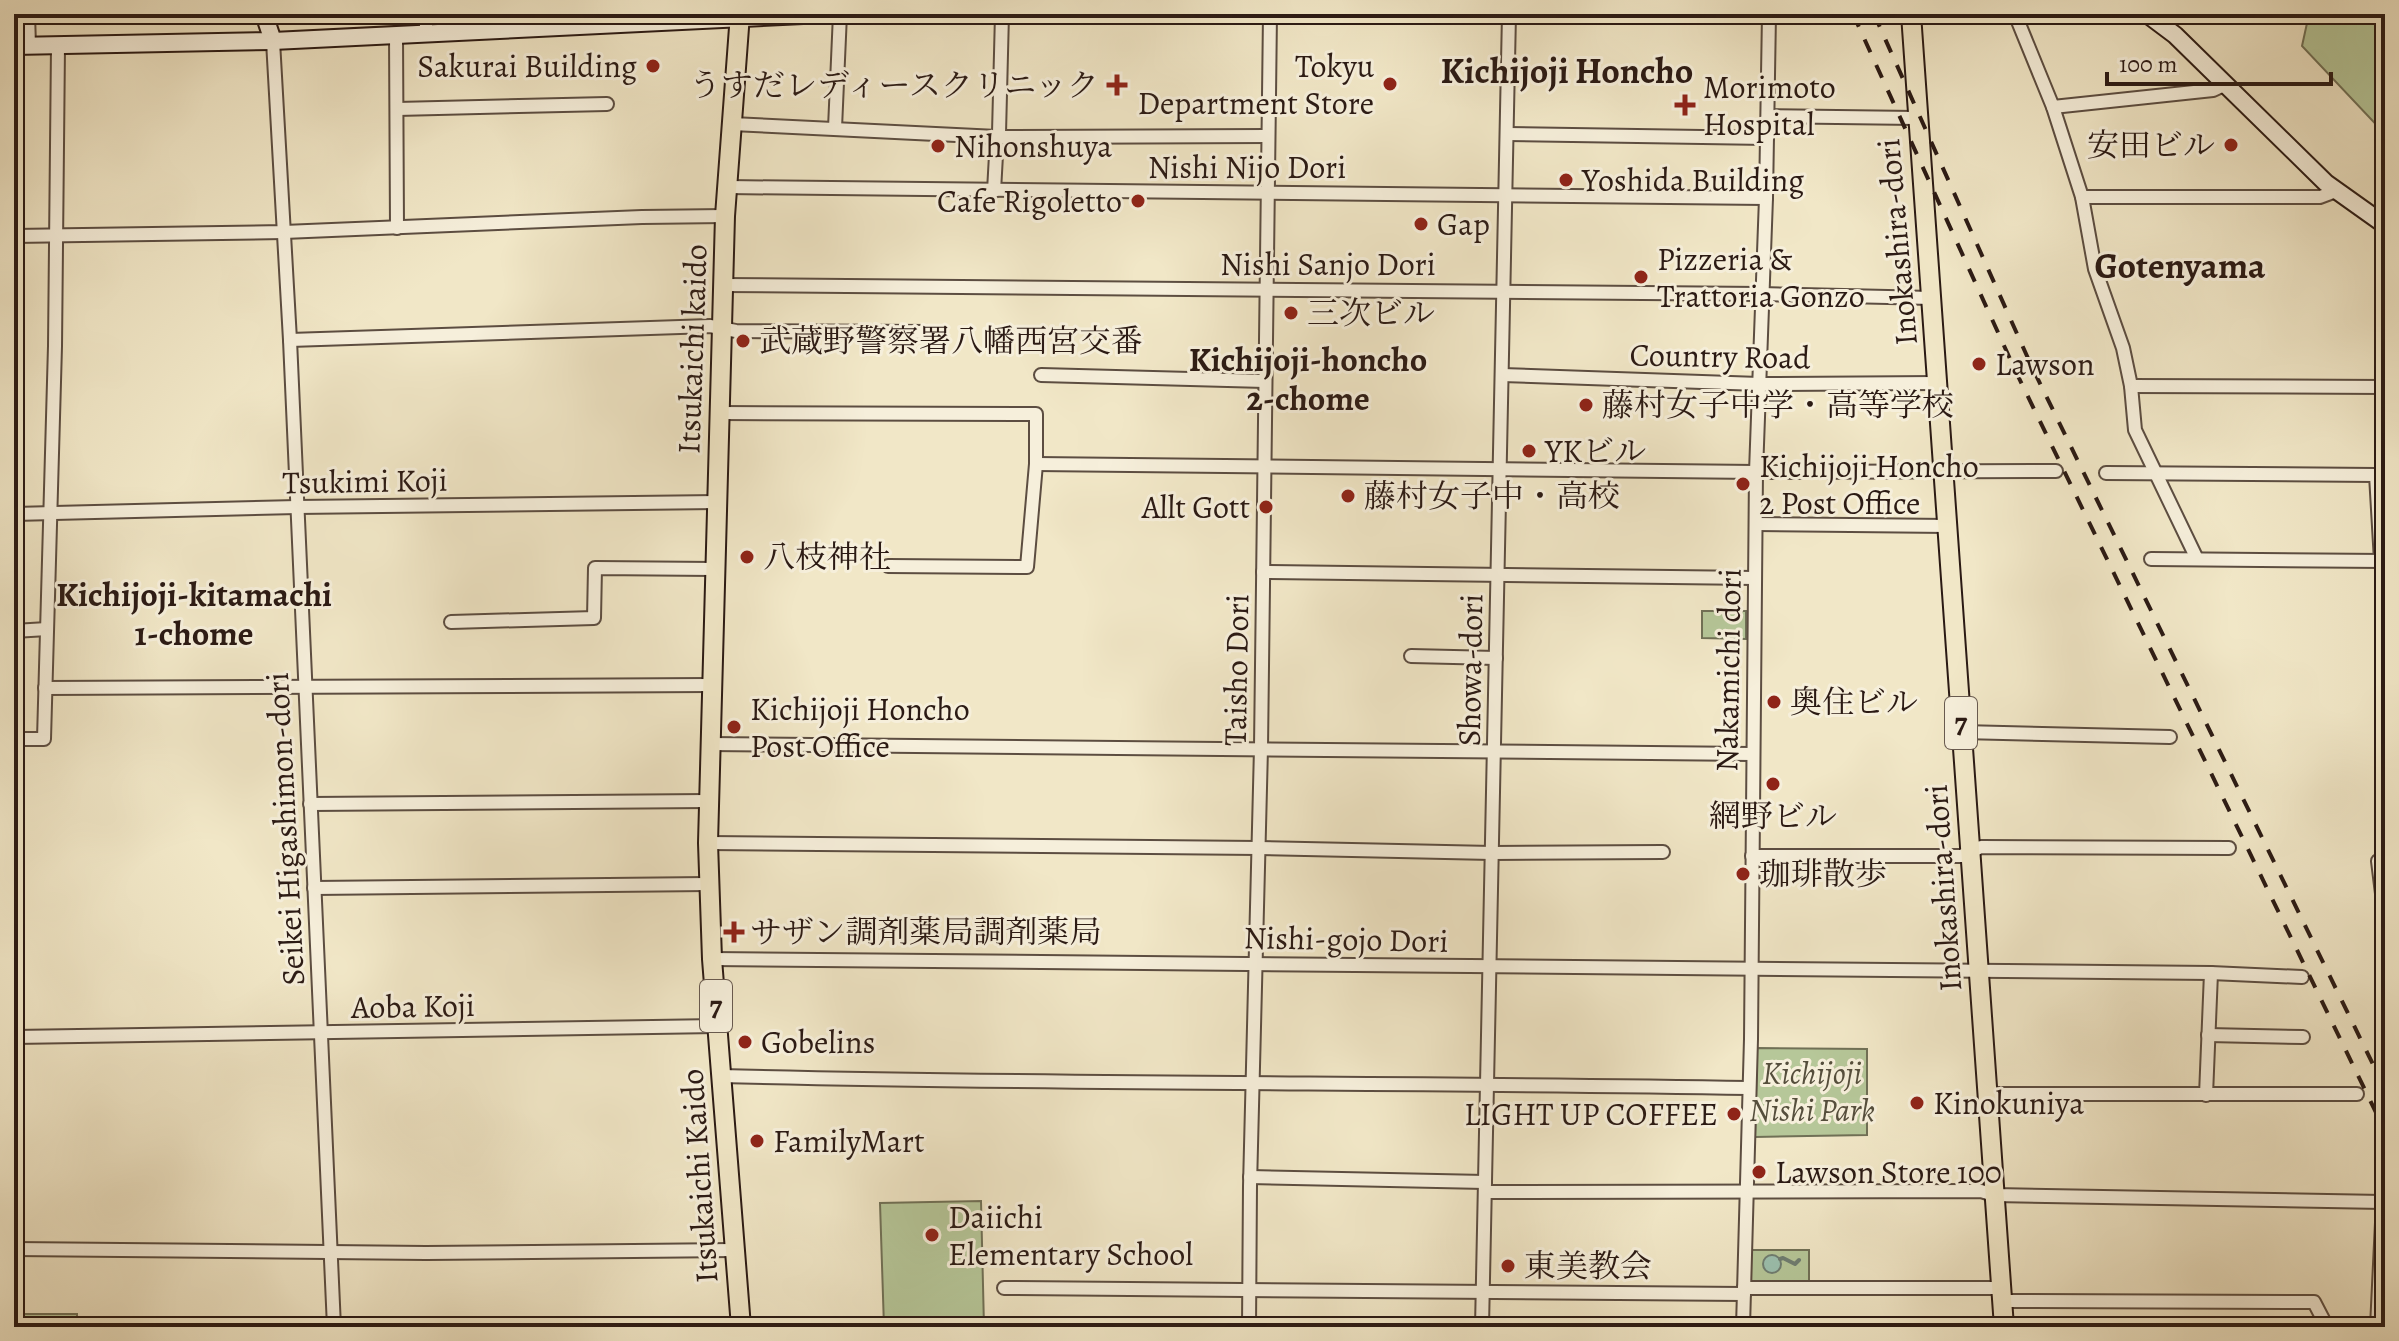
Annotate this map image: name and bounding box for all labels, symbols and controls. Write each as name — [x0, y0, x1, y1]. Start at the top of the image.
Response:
scale bar — [2107, 36, 2331, 86]
place label: Sakurai Building — [417, 44, 637, 88]
place label: Tokyu Department Store — [1137, 44, 1375, 125]
district label: Kichijoji Honcho — [1441, 46, 1693, 95]
text: 100 m — [2119, 48, 2178, 80]
marker: Sakurai Building — [644, 57, 662, 75]
place label: うすだレディースクリニック — [689, 63, 1099, 107]
place label: Morimoto Hospital — [1703, 65, 1836, 146]
marker: うすだレディースクリニック — [1106, 74, 1128, 96]
marker: Tokyu Department Store — [1381, 75, 1399, 93]
marker: Morimoto Hospital — [1674, 94, 1696, 116]
place label: 安田ビル — [2087, 123, 2215, 167]
place label: Nihonshuya — [954, 124, 1112, 168]
marker: 安田ビル — [2222, 136, 2240, 154]
marker: Nihonshuya — [929, 137, 947, 155]
street label: Inokashira-dori — [1866, 137, 1928, 347]
street label: Nishi Nijo Dori — [1148, 145, 1346, 189]
place label: Yoshida Building — [1581, 158, 1804, 202]
marker: Yoshida Building — [1557, 171, 1575, 189]
place label: Cafe Rigoletto — [937, 179, 1122, 223]
marker: Cafe Rigoletto — [1129, 192, 1147, 210]
place label: Gap — [1437, 202, 1490, 246]
marker: Gap — [1412, 215, 1430, 233]
place label: Pizzeria & Trattoria Gonzo — [1657, 237, 1865, 318]
district label: Gotenyama — [2094, 241, 2266, 290]
street label: Nishi Sanjo Dori — [1220, 242, 1436, 286]
street label: Itsukaichi kaido — [666, 243, 718, 455]
marker: Pizzeria & Trattoria Gonzo — [1632, 268, 1650, 286]
place label: 三次ビル — [1307, 291, 1435, 335]
marker: 三次ビル — [1282, 304, 1300, 322]
place label: 武蔵野警察署八幡西宮交番 — [759, 319, 1143, 363]
marker: 武蔵野警察署八幡西宮交番 — [734, 332, 752, 350]
street label: Country Road — [1629, 332, 1812, 380]
district label: Kichijoji-honcho 2-chome — [1189, 336, 1427, 422]
place label: Lawson — [1995, 342, 2094, 386]
marker: Lawson — [1970, 355, 1988, 373]
place label: 藤村女子中学・高等学校 — [1602, 383, 1954, 427]
marker: 藤村女子中学・高等学校 — [1577, 396, 1595, 414]
place label: YKビル — [1544, 429, 1646, 473]
marker: YKビル — [1520, 442, 1538, 460]
place label: Kichijoji Honcho 2 Post Office — [1759, 444, 1979, 525]
street label: Tsukimi Koji — [282, 458, 448, 504]
place label: 藤村女子中・高校 — [1364, 474, 1620, 518]
marker: Kichijoji Honcho 2 Post Office — [1734, 475, 1752, 493]
place label: Allt Gott — [1141, 485, 1250, 529]
marker: 藤村女子中・高校 — [1339, 487, 1357, 505]
marker: Allt Gott — [1257, 498, 1275, 516]
place label: 八枝神社 — [763, 535, 891, 579]
marker: 八枝神社 — [738, 548, 756, 566]
street label: Nakamichi dori — [1704, 568, 1752, 772]
district label: Kichijoji-kitamachi 1-chome — [56, 571, 332, 657]
street label: Showa-dori — [1447, 593, 1493, 747]
street label: Taisho Dori — [1213, 594, 1259, 746]
street label: Seikei Higashimon-dori — [255, 671, 315, 987]
place label: 奥住ビル — [1790, 680, 1918, 724]
place label: Kichijoji Honcho Post Office — [750, 687, 970, 768]
marker: 奥住ビル — [1765, 693, 1783, 711]
road number: 7 — [1945, 697, 1977, 749]
marker: Kichijoji Honcho Post Office — [725, 718, 743, 736]
marker: 網野ビル — [1764, 775, 1782, 793]
street label: Inokashira-dori — [1914, 783, 1972, 993]
place label: 網野ビル — [1709, 794, 1837, 838]
place label: 珈琲散歩 — [1759, 852, 1887, 896]
marker: 珈琲散歩 — [1734, 865, 1752, 883]
place label: サザン調剤薬局調剤薬局 — [750, 910, 1101, 954]
street label: Nishi-gojo Dori — [1243, 915, 1449, 963]
marker: サザン調剤薬局調剤薬局 — [725, 923, 743, 941]
road number: 7 — [700, 980, 732, 1032]
street label: Aoba Koji — [350, 983, 475, 1029]
place label: Gobelins — [761, 1020, 875, 1064]
marker: Gobelins — [736, 1033, 754, 1051]
park label: Kichijoji Nishi Park — [1749, 1051, 1875, 1132]
street label: Itsukaichi Kaido — [670, 1068, 728, 1284]
place label: Kinokuniya — [1933, 1081, 2084, 1125]
place label: LIGHT UP COFFEE — [1464, 1092, 1718, 1136]
marker: Kinokuniya — [1908, 1094, 1926, 1112]
marker: LIGHT UP COFFEE — [1725, 1105, 1743, 1123]
place label: FamilyMart — [773, 1119, 925, 1163]
marker: FamilyMart — [748, 1132, 766, 1150]
place label: Lawson Store 100 — [1775, 1150, 2002, 1194]
marker: Lawson Store 100 — [1750, 1163, 1768, 1181]
place label: Daiichi Elementary School — [948, 1195, 1193, 1276]
marker: Daiichi Elementary School — [923, 1226, 941, 1244]
place label: 東美教会 — [1524, 1244, 1652, 1288]
marker: 東美教会 — [1499, 1257, 1517, 1275]

